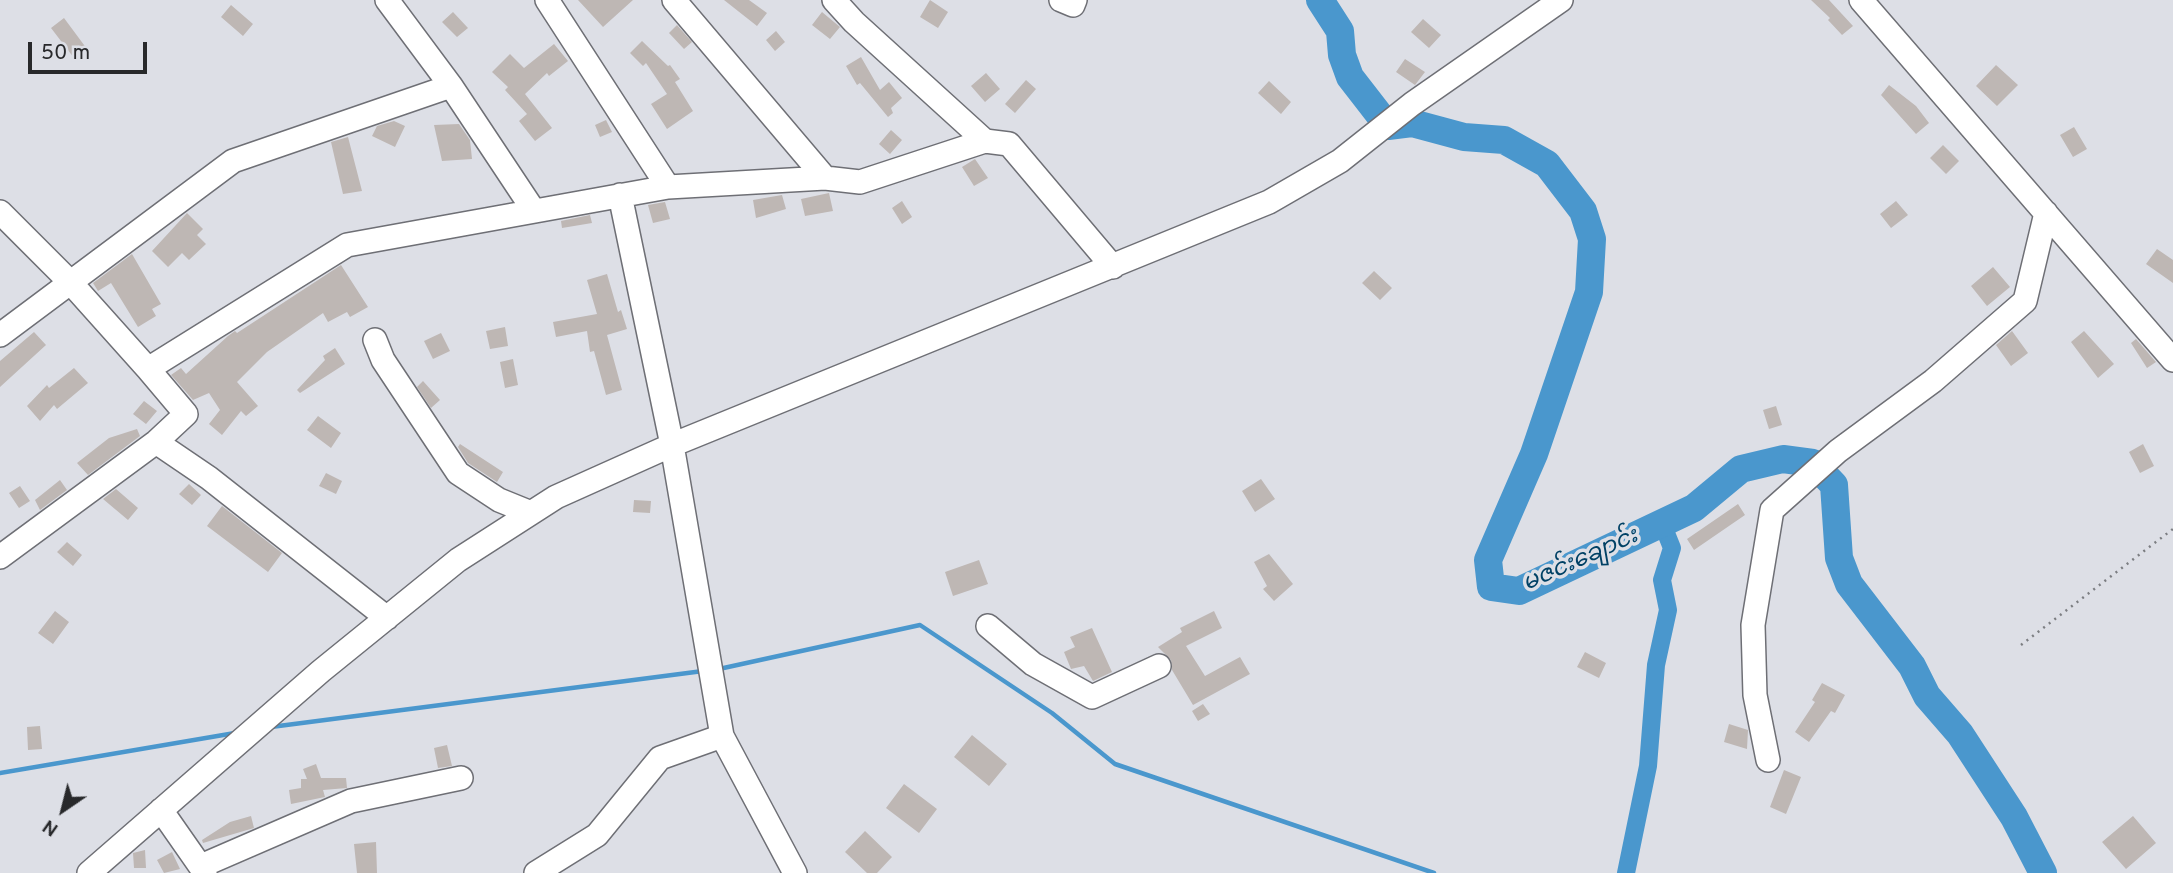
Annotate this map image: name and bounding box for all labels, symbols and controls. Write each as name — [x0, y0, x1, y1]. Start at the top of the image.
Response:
scale bar — [32, 28, 150, 72]
text: 50 m — [41, 40, 90, 67]
water label: မဇင်းချောင်း — [1519, 523, 1643, 599]
north arrow — [28, 775, 98, 845]
text: N — [38, 813, 63, 841]

